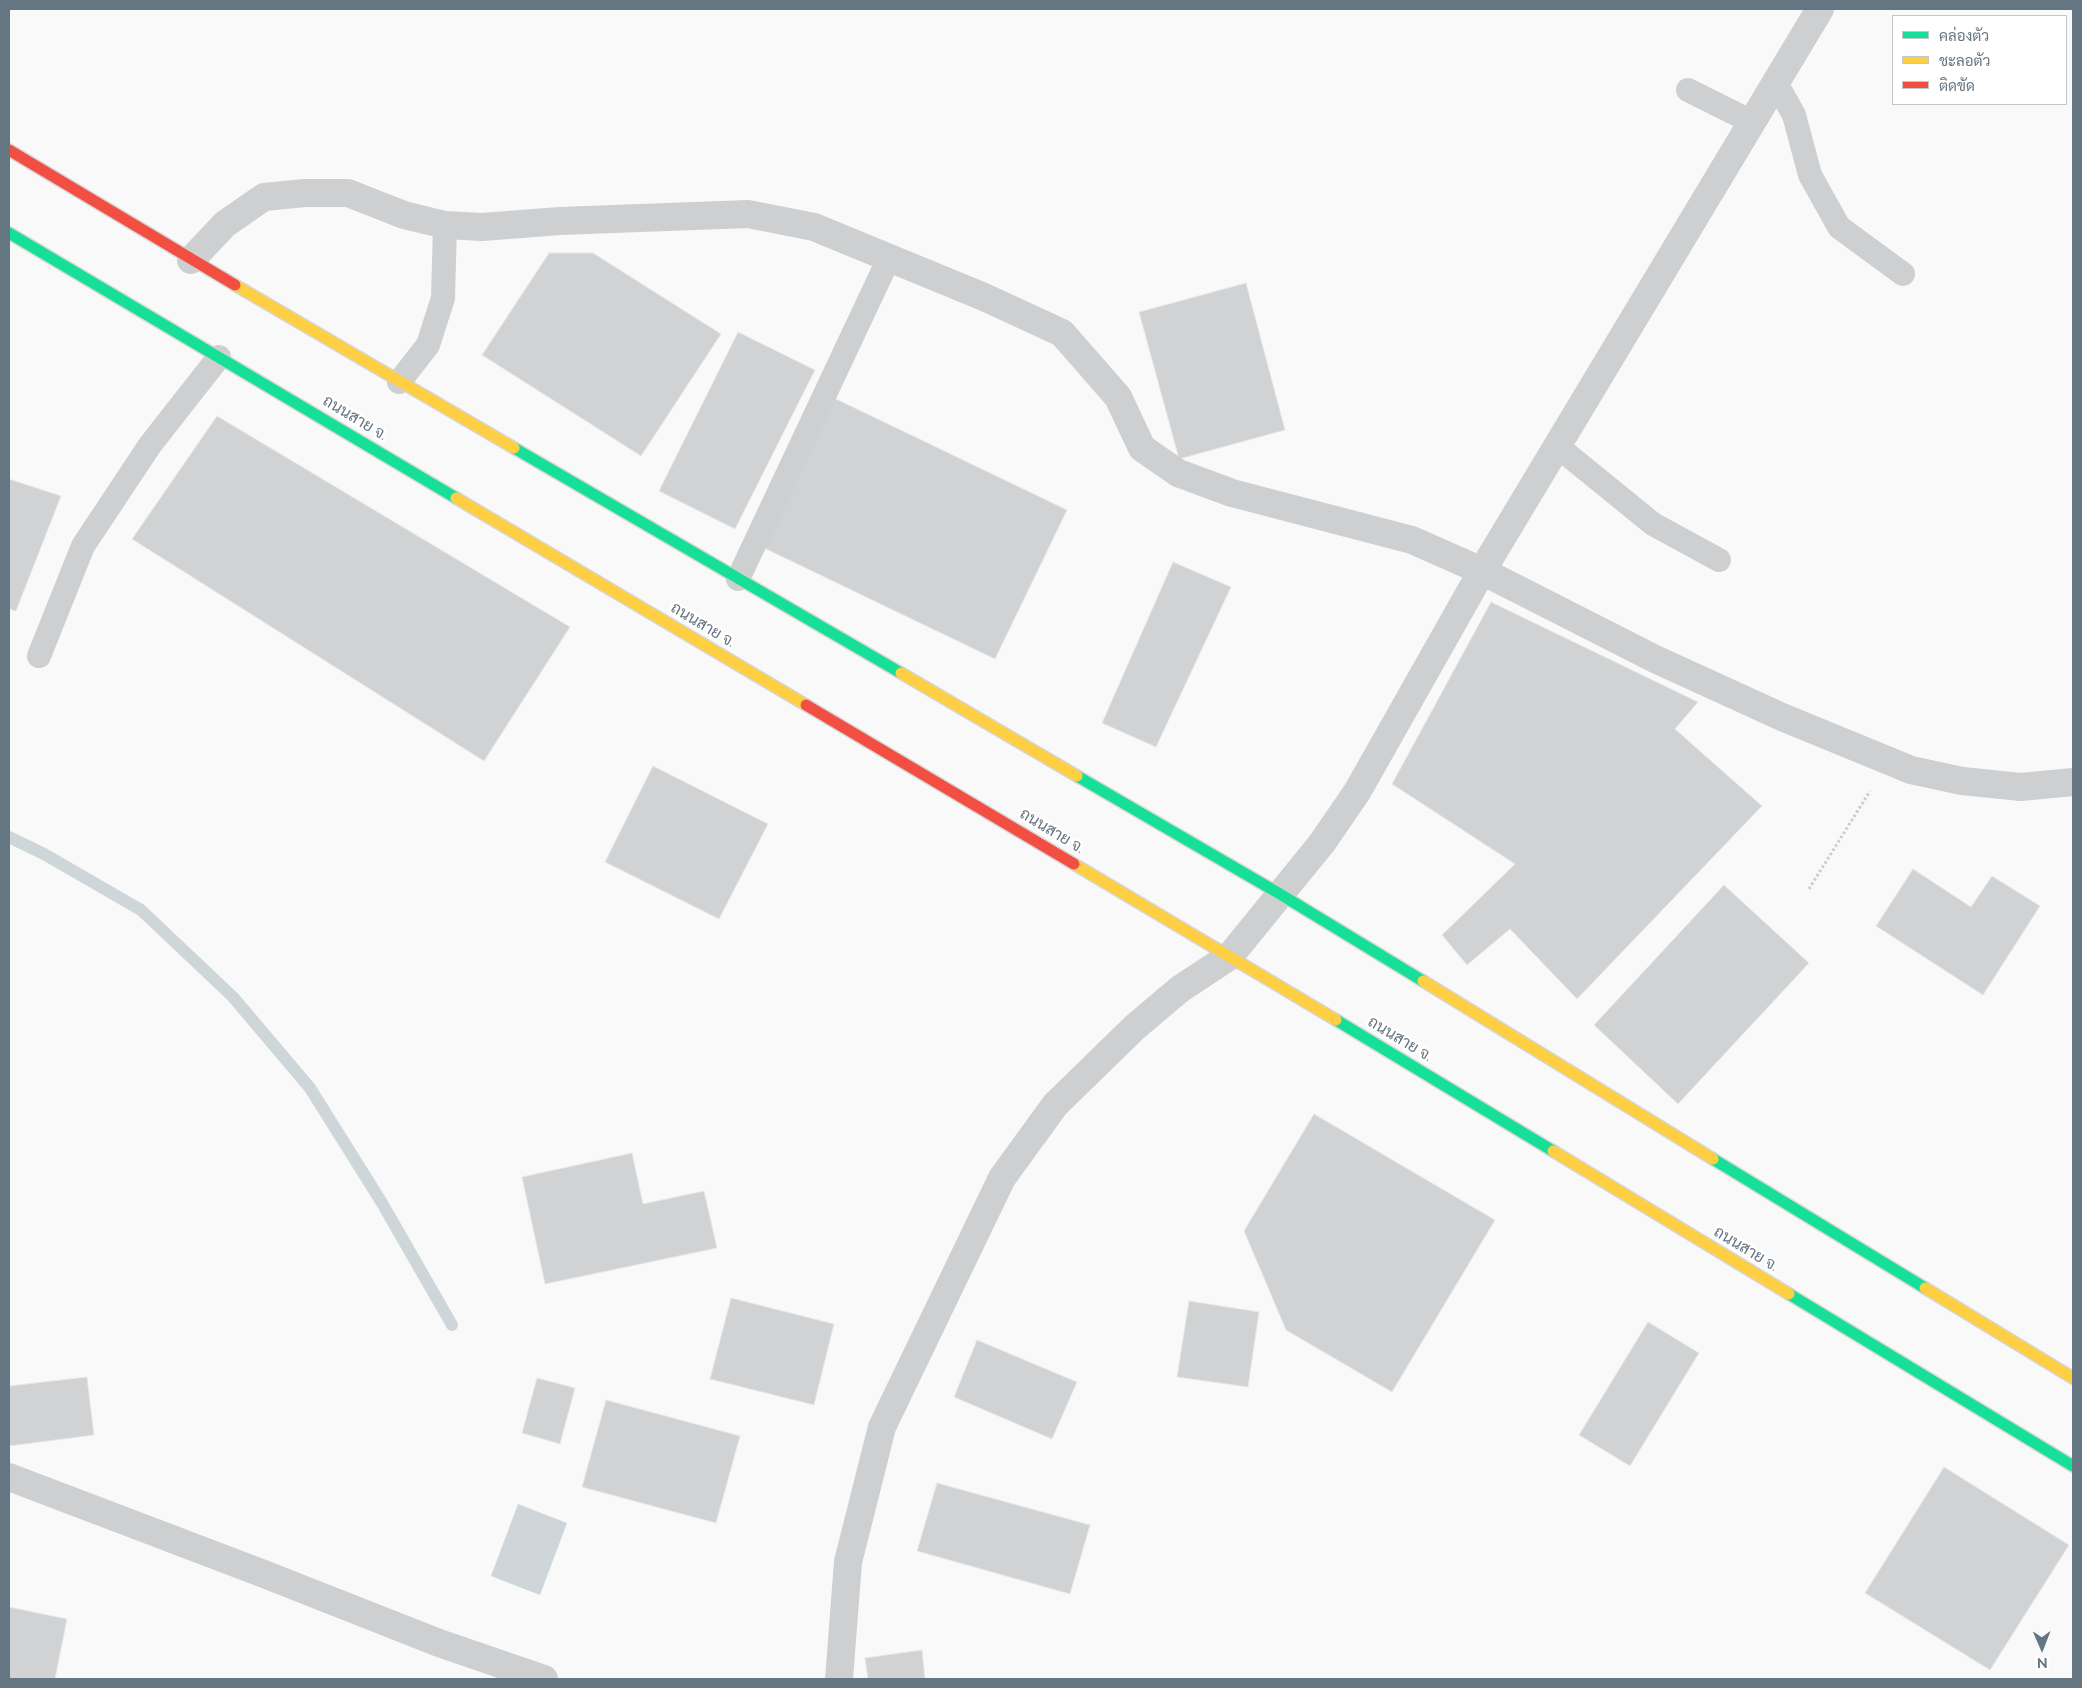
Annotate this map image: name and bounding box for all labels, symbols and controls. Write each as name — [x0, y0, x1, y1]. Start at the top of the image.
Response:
legend — [1892, 15, 2067, 105]
text: คล่องตัว — [1939, 27, 1989, 45]
text: ชะลอตัว — [1939, 52, 1990, 70]
text: ติดขัด — [1939, 77, 1975, 95]
street label: ถนนสาย จ. — [319, 391, 391, 445]
street label: ถนนสาย จ. — [667, 598, 739, 652]
street label: ถนนสาย จ. — [1016, 804, 1088, 858]
street label: ถนนสาย จ. — [1364, 1012, 1436, 1066]
street label: ถนนสาย จ. — [1710, 1222, 1782, 1276]
north arrow — [2017, 1623, 2067, 1673]
text: N — [2037, 1655, 2048, 1671]

